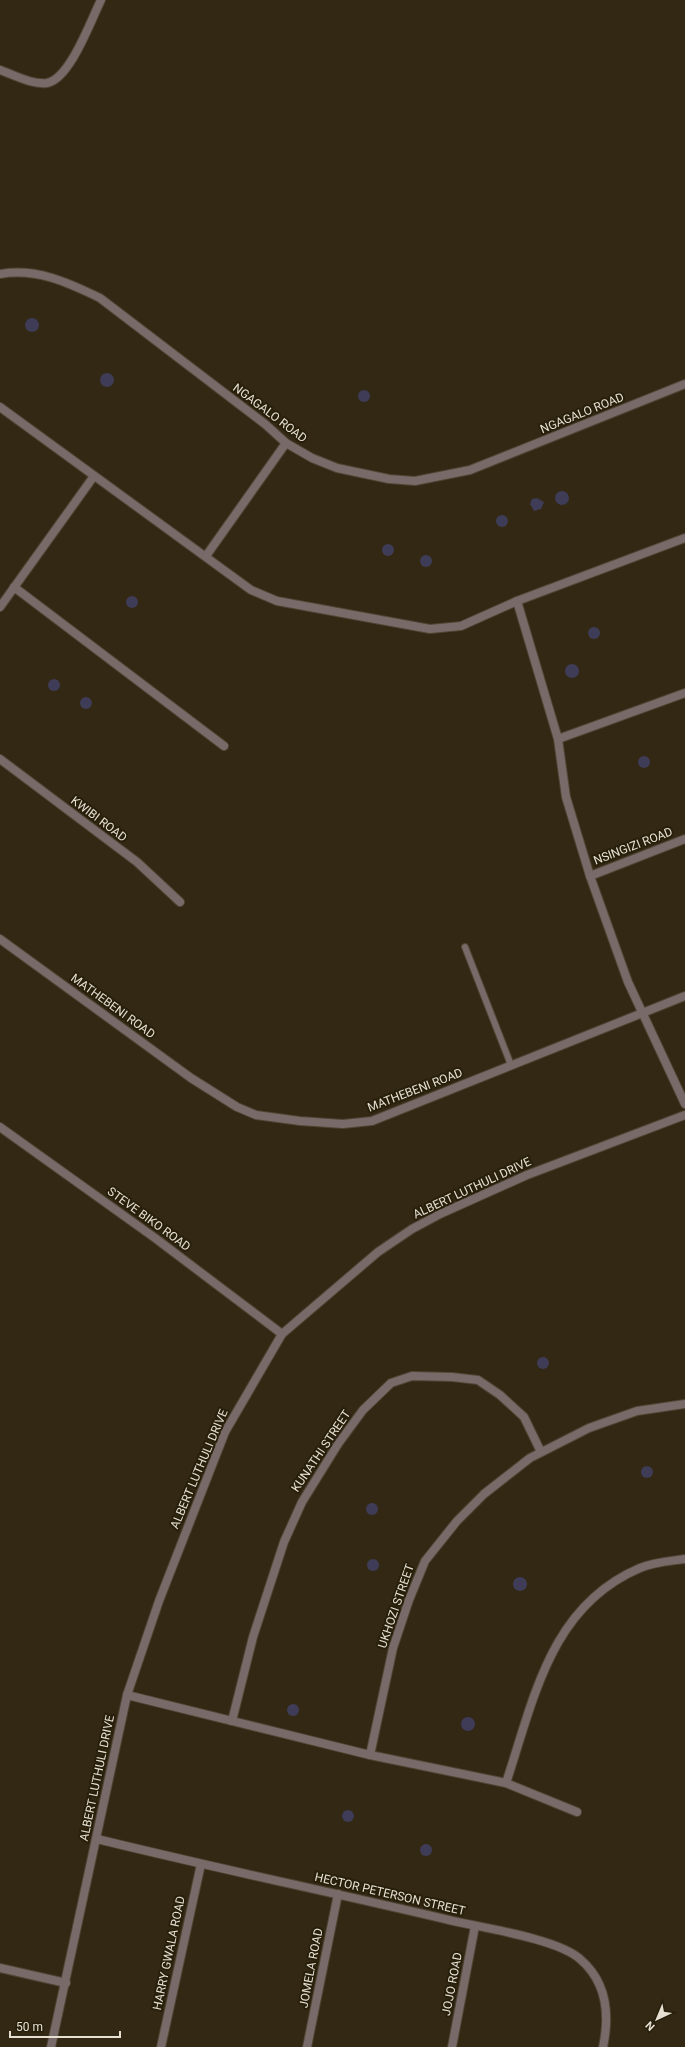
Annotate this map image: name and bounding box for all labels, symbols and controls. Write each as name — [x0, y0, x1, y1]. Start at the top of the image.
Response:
street label: NGAGALO ROAD — [230, 381, 310, 445]
street label: NGAGALO ROAD — [538, 390, 626, 436]
street label: KWIBI ROAD — [68, 793, 130, 845]
street label: NSINGIZI ROAD — [591, 824, 675, 868]
street label: MATHEBENI ROAD — [68, 971, 158, 1041]
street label: MATHEBENI ROAD — [366, 1065, 465, 1115]
street label: ALBERT LUTHULI DRIVE — [411, 1154, 533, 1222]
street label: STEVE BIKO ROAD — [105, 1184, 193, 1254]
street label: ALBERT LUTHULI DRIVE — [167, 1407, 231, 1531]
street label: KUNATHI STREET — [288, 1407, 354, 1495]
street label: UKHOZI STREET — [375, 1562, 417, 1650]
street label: ALBERT LUTHULI DRIVE — [77, 1714, 117, 1842]
street label: HECTOR PETERSON STREET — [313, 1870, 467, 1918]
street label: HARRY GWALA ROAD — [150, 1895, 188, 2011]
street label: JOMELA ROAD — [296, 1927, 326, 2009]
street label: JOJO ROAD — [439, 1951, 465, 2017]
north arrow — [637, 1999, 677, 2039]
scale bar — [10, 2013, 120, 2039]
text: N — [643, 2018, 658, 2033]
text: 50 m — [16, 2020, 43, 2034]

